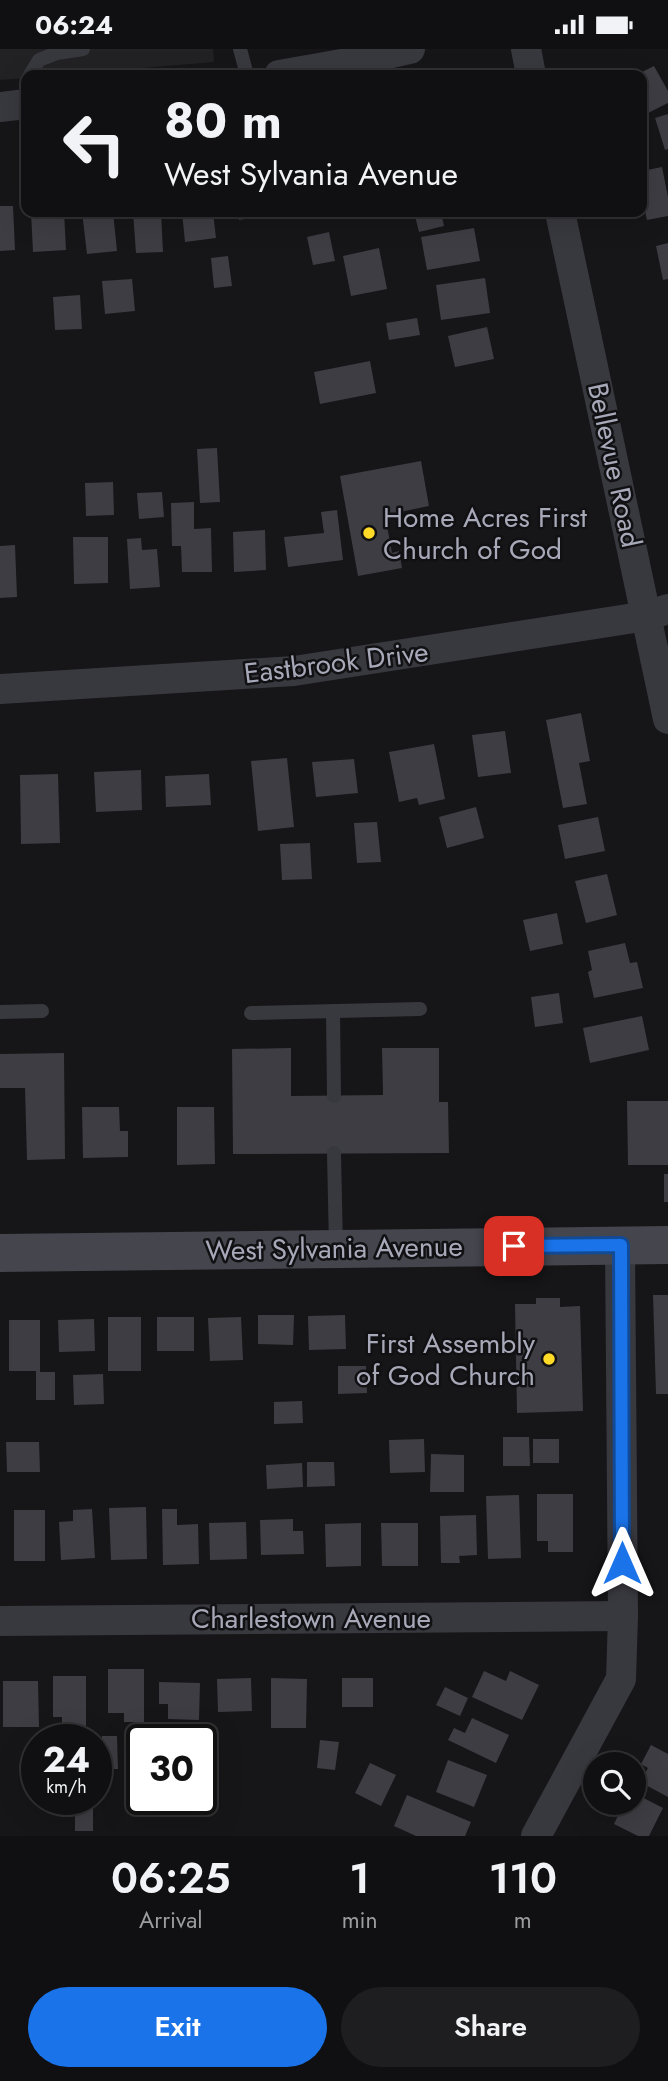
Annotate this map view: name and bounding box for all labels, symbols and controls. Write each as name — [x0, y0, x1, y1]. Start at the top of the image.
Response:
text: 06:24 — [35, 6, 113, 44]
text: 80 m — [164, 86, 282, 156]
icon: left — [49, 98, 140, 189]
text: West Sylvania Avenue — [164, 151, 458, 197]
street label: Bellevue Road — [577, 379, 652, 551]
place label: Home Acres First Church of God — [383, 497, 587, 570]
marker: Home Acres First Church of God — [361, 525, 377, 541]
street label: Eastbrook Drive — [241, 631, 431, 694]
pin — [484, 1216, 544, 1276]
street label: West Sylvania Avenue — [205, 1226, 463, 1271]
icon: arrive — [495, 1227, 533, 1265]
place label: First Assembly of God Church — [356, 1323, 536, 1396]
marker: First Assembly of God Church — [541, 1351, 557, 1367]
position arrow — [585, 1526, 659, 1600]
street label: Charlestown Avenue — [191, 1598, 431, 1639]
speed limit sign: 30 — [126, 1724, 217, 1815]
text: 24 — [43, 1735, 90, 1785]
map controls — [583, 1752, 646, 1815]
button: search — [583, 1752, 646, 1815]
text: km/h — [46, 1774, 87, 1800]
text: 06:25 — [111, 1848, 231, 1909]
text: 1 — [349, 1848, 370, 1909]
text: 110 — [489, 1848, 557, 1909]
text: Arrival — [139, 1903, 203, 1937]
text: min — [342, 1903, 378, 1937]
text: m — [514, 1903, 532, 1937]
button: Exit — [28, 1987, 327, 2067]
button: Share — [341, 1987, 640, 2067]

